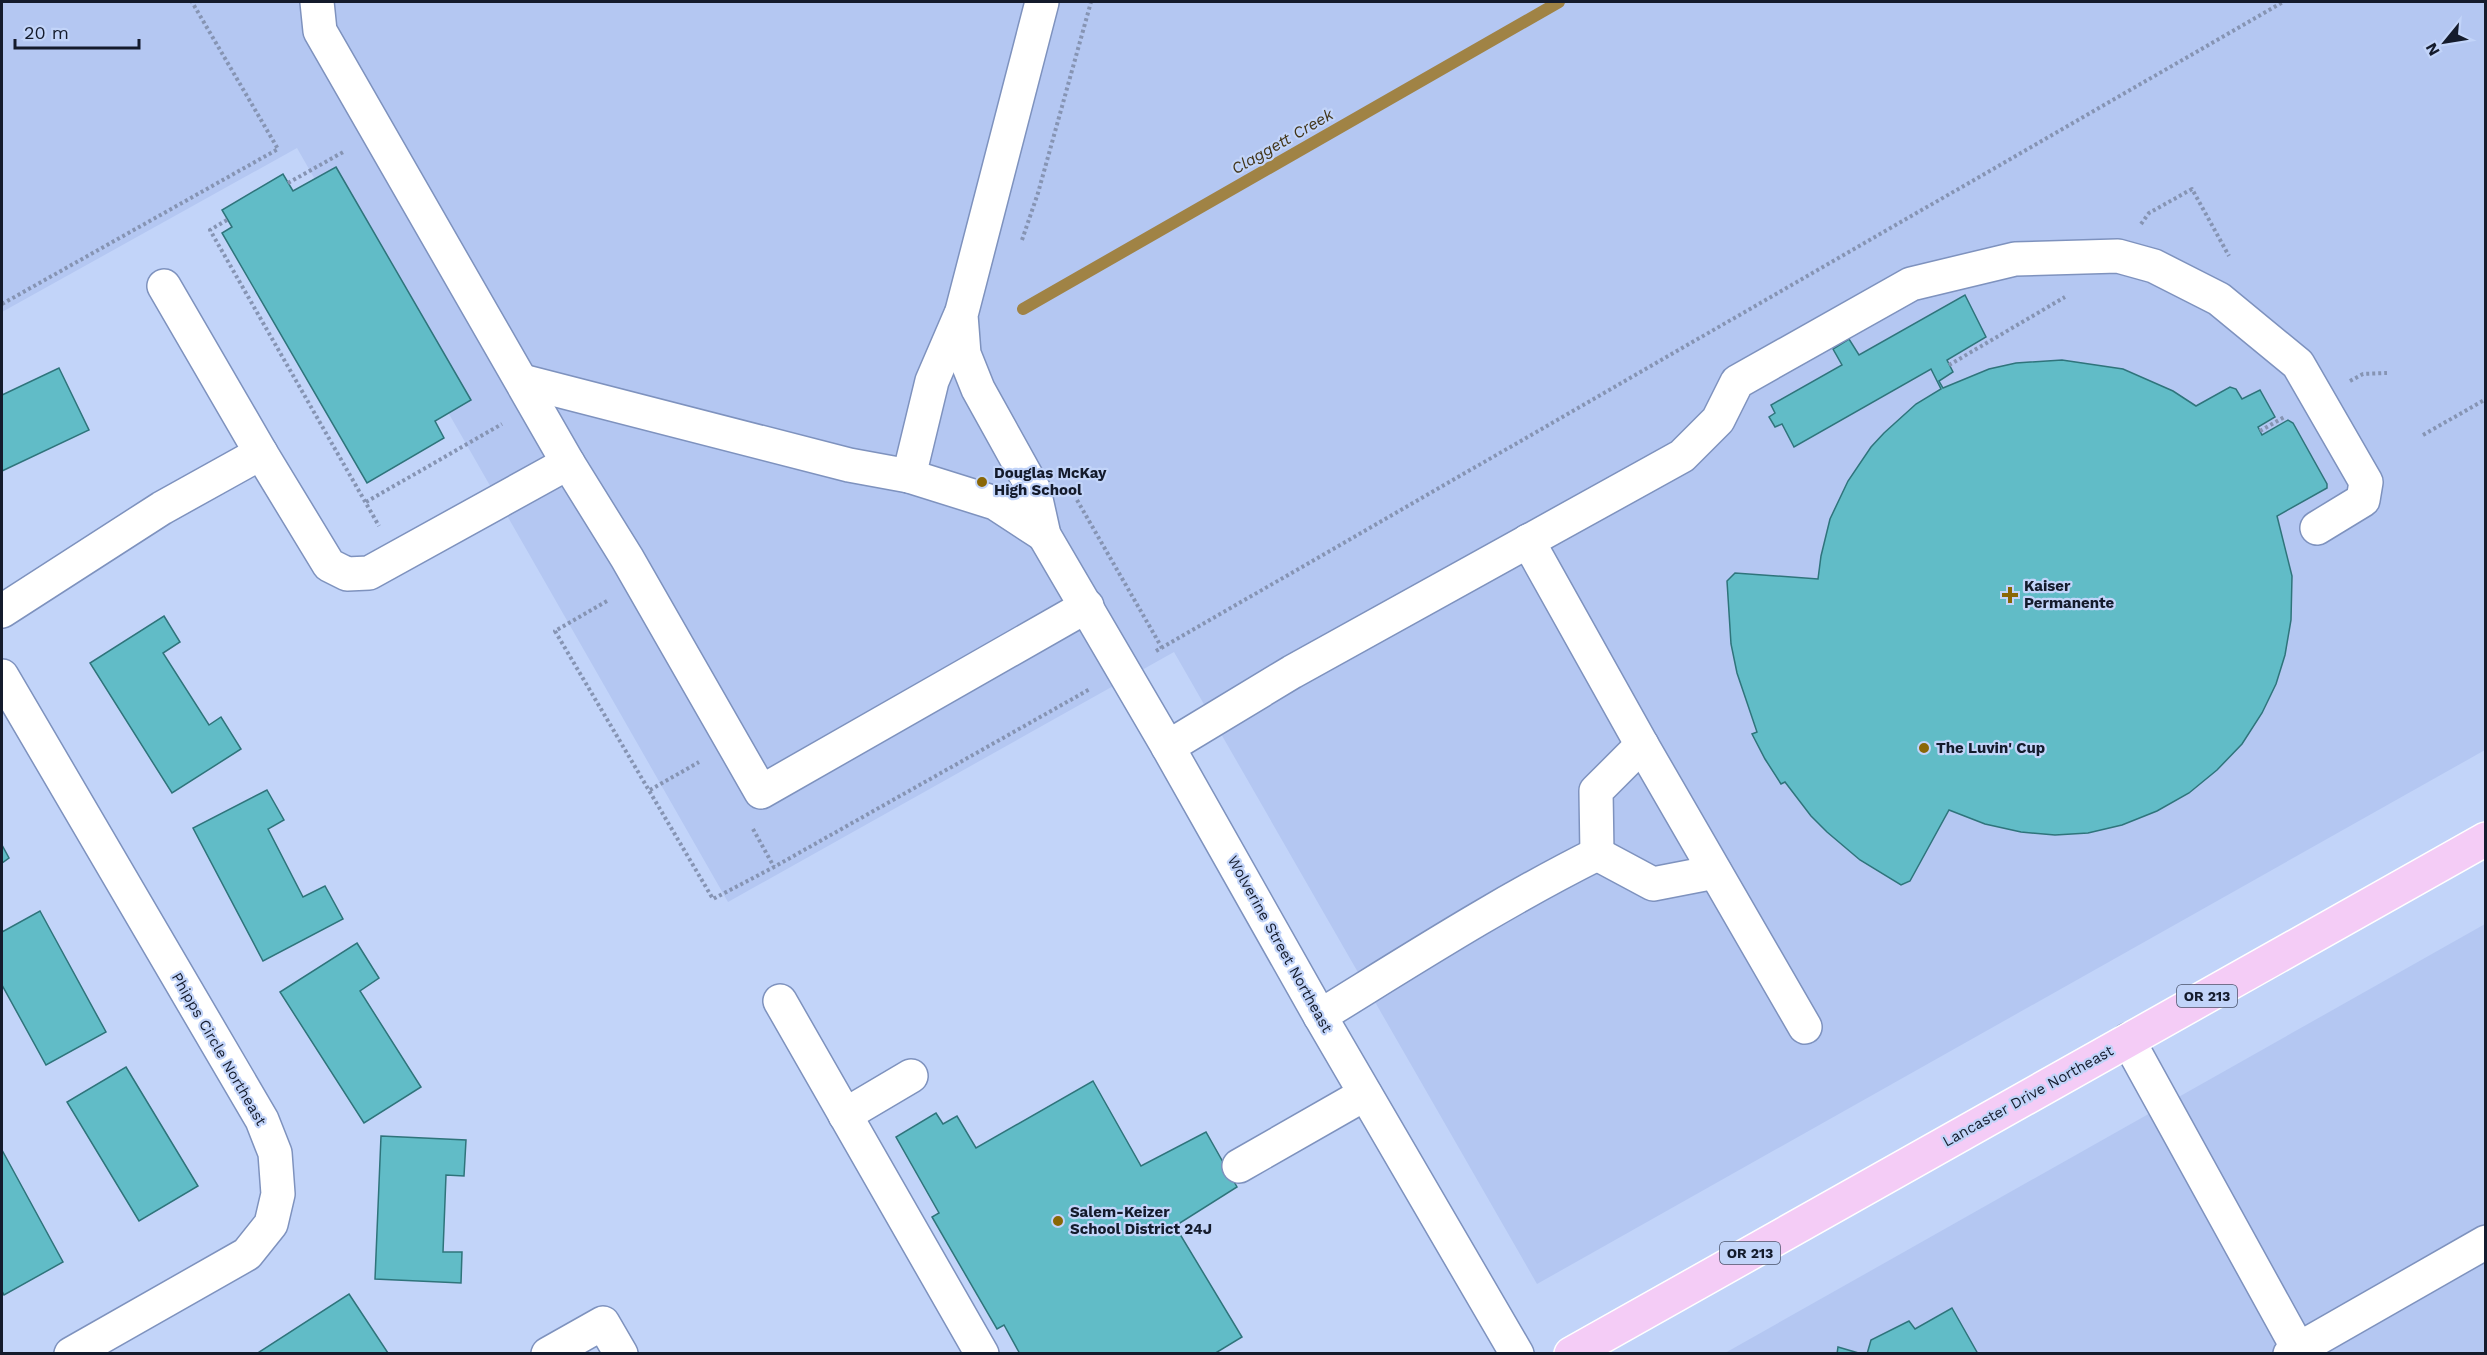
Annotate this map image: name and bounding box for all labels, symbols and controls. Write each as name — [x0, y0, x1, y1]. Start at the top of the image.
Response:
scale bar — [15, 12, 140, 50]
north arrow — [2415, 12, 2475, 72]
text: 20 m — [24, 22, 69, 43]
text: N — [2421, 39, 2444, 59]
water label: Claggett Creek — [1228, 104, 1338, 178]
place label: Douglas McKay High School — [994, 464, 1107, 499]
marker: Douglas McKay High School — [975, 475, 989, 489]
place label: Kaiser Permanente — [2024, 577, 2115, 612]
marker: Kaiser Permanente — [2001, 586, 2019, 604]
place label: The Luvin' Cup — [1936, 739, 2045, 757]
marker: The Luvin' Cup — [1917, 741, 1931, 755]
street label: Wolverine Street Northeast — [1224, 852, 1337, 1036]
street label: Phipps Circle Northeast — [168, 969, 271, 1129]
road number: OR 213 — [2177, 985, 2237, 1007]
street label: Lancaster Drive Northeast — [1940, 1041, 2117, 1150]
place label: Salem-Keizer School District 24J — [1070, 1203, 1212, 1238]
marker: Salem-Keizer School District 24J — [1051, 1214, 1065, 1228]
road number: OR 213 — [1720, 1242, 1780, 1264]

